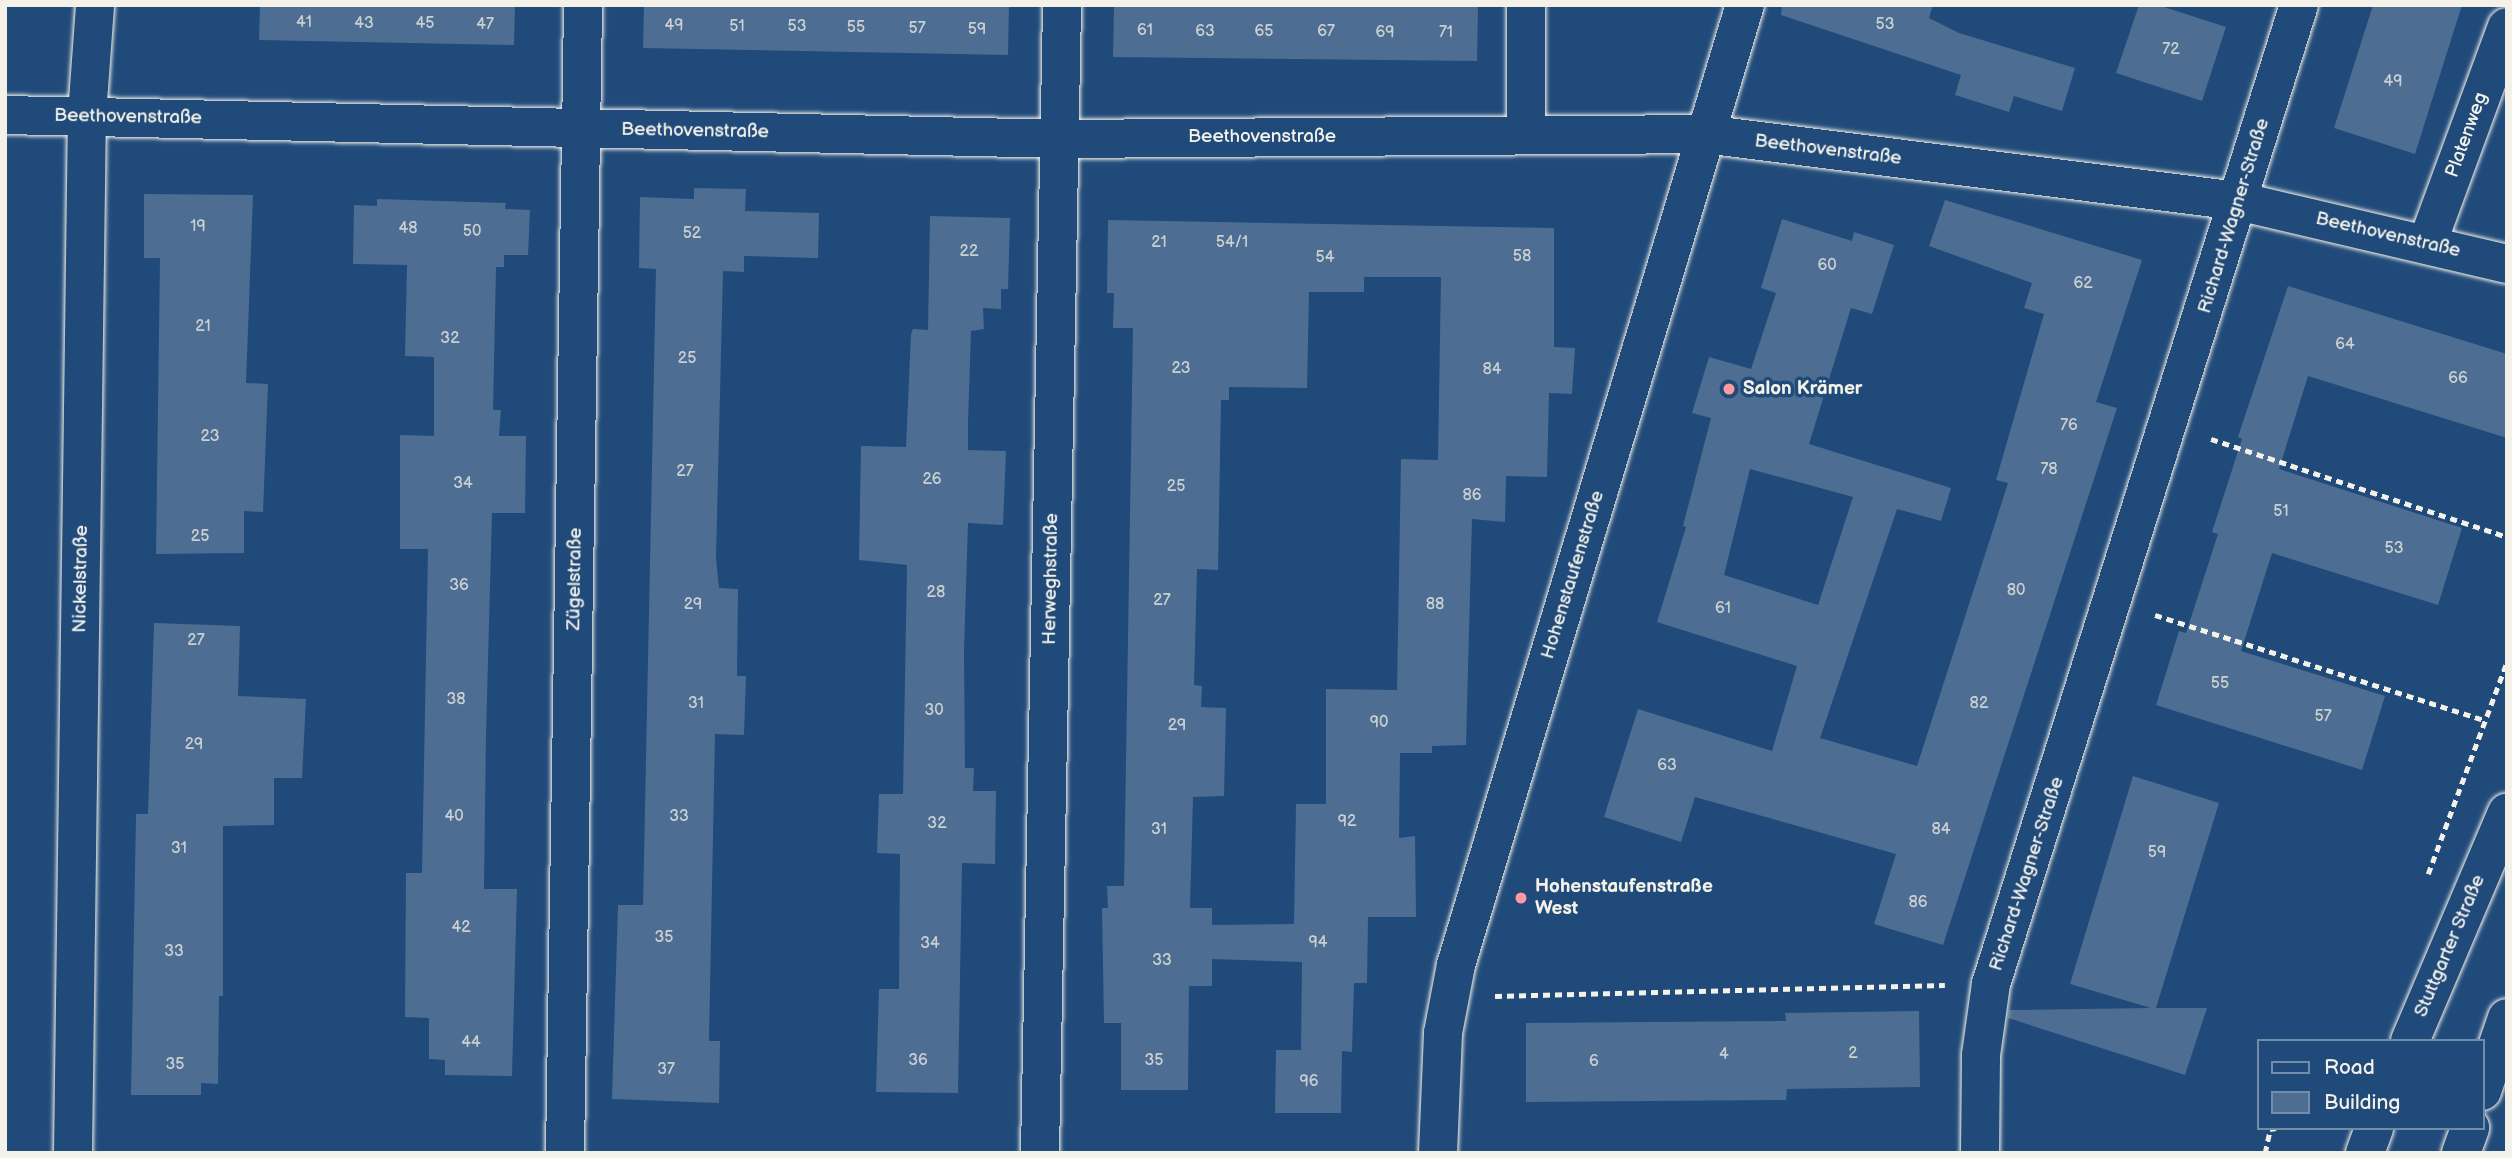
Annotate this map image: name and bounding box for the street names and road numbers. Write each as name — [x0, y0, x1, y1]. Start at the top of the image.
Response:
street label: Platenweg — [2441, 89, 2493, 181]
street label: Beethovenstraße — [54, 104, 202, 130]
street label: Richard-Wagner-Straße — [2193, 116, 2275, 316]
street label: Beethovenstraße — [621, 118, 769, 144]
street label: Beethovenstraße — [1188, 126, 1336, 148]
street label: Beethovenstraße — [1753, 130, 1903, 170]
street label: Beethovenstraße — [2313, 207, 2463, 263]
street label: Hohenstaufenstraße — [1537, 488, 1609, 662]
street label: Herweghstraße — [1038, 513, 1064, 645]
street label: Nickelstraße — [69, 525, 93, 633]
street label: Zügelstraße — [563, 527, 587, 631]
street label: Richard-Wagner-Straße — [1985, 774, 2069, 974]
street label: Stuttgarter Straße — [2410, 871, 2490, 1021]

